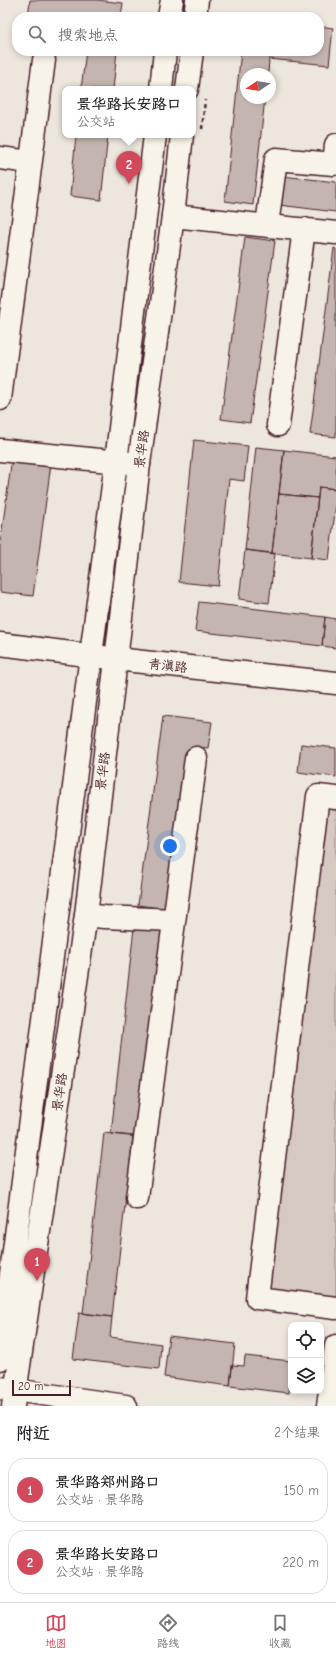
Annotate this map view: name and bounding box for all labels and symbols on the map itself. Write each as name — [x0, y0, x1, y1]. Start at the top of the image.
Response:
north arrow — [240, 68, 276, 104]
pin: 2 — [116, 151, 142, 184]
street label: 景华路 — [131, 429, 152, 469]
street label: 青滇路 — [148, 656, 188, 675]
street label: 景华路 — [93, 751, 112, 791]
your location — [160, 836, 180, 856]
street label: 景华路 — [49, 1072, 70, 1112]
pin: 1 — [24, 1248, 50, 1281]
scale bar — [12, 1378, 71, 1397]

